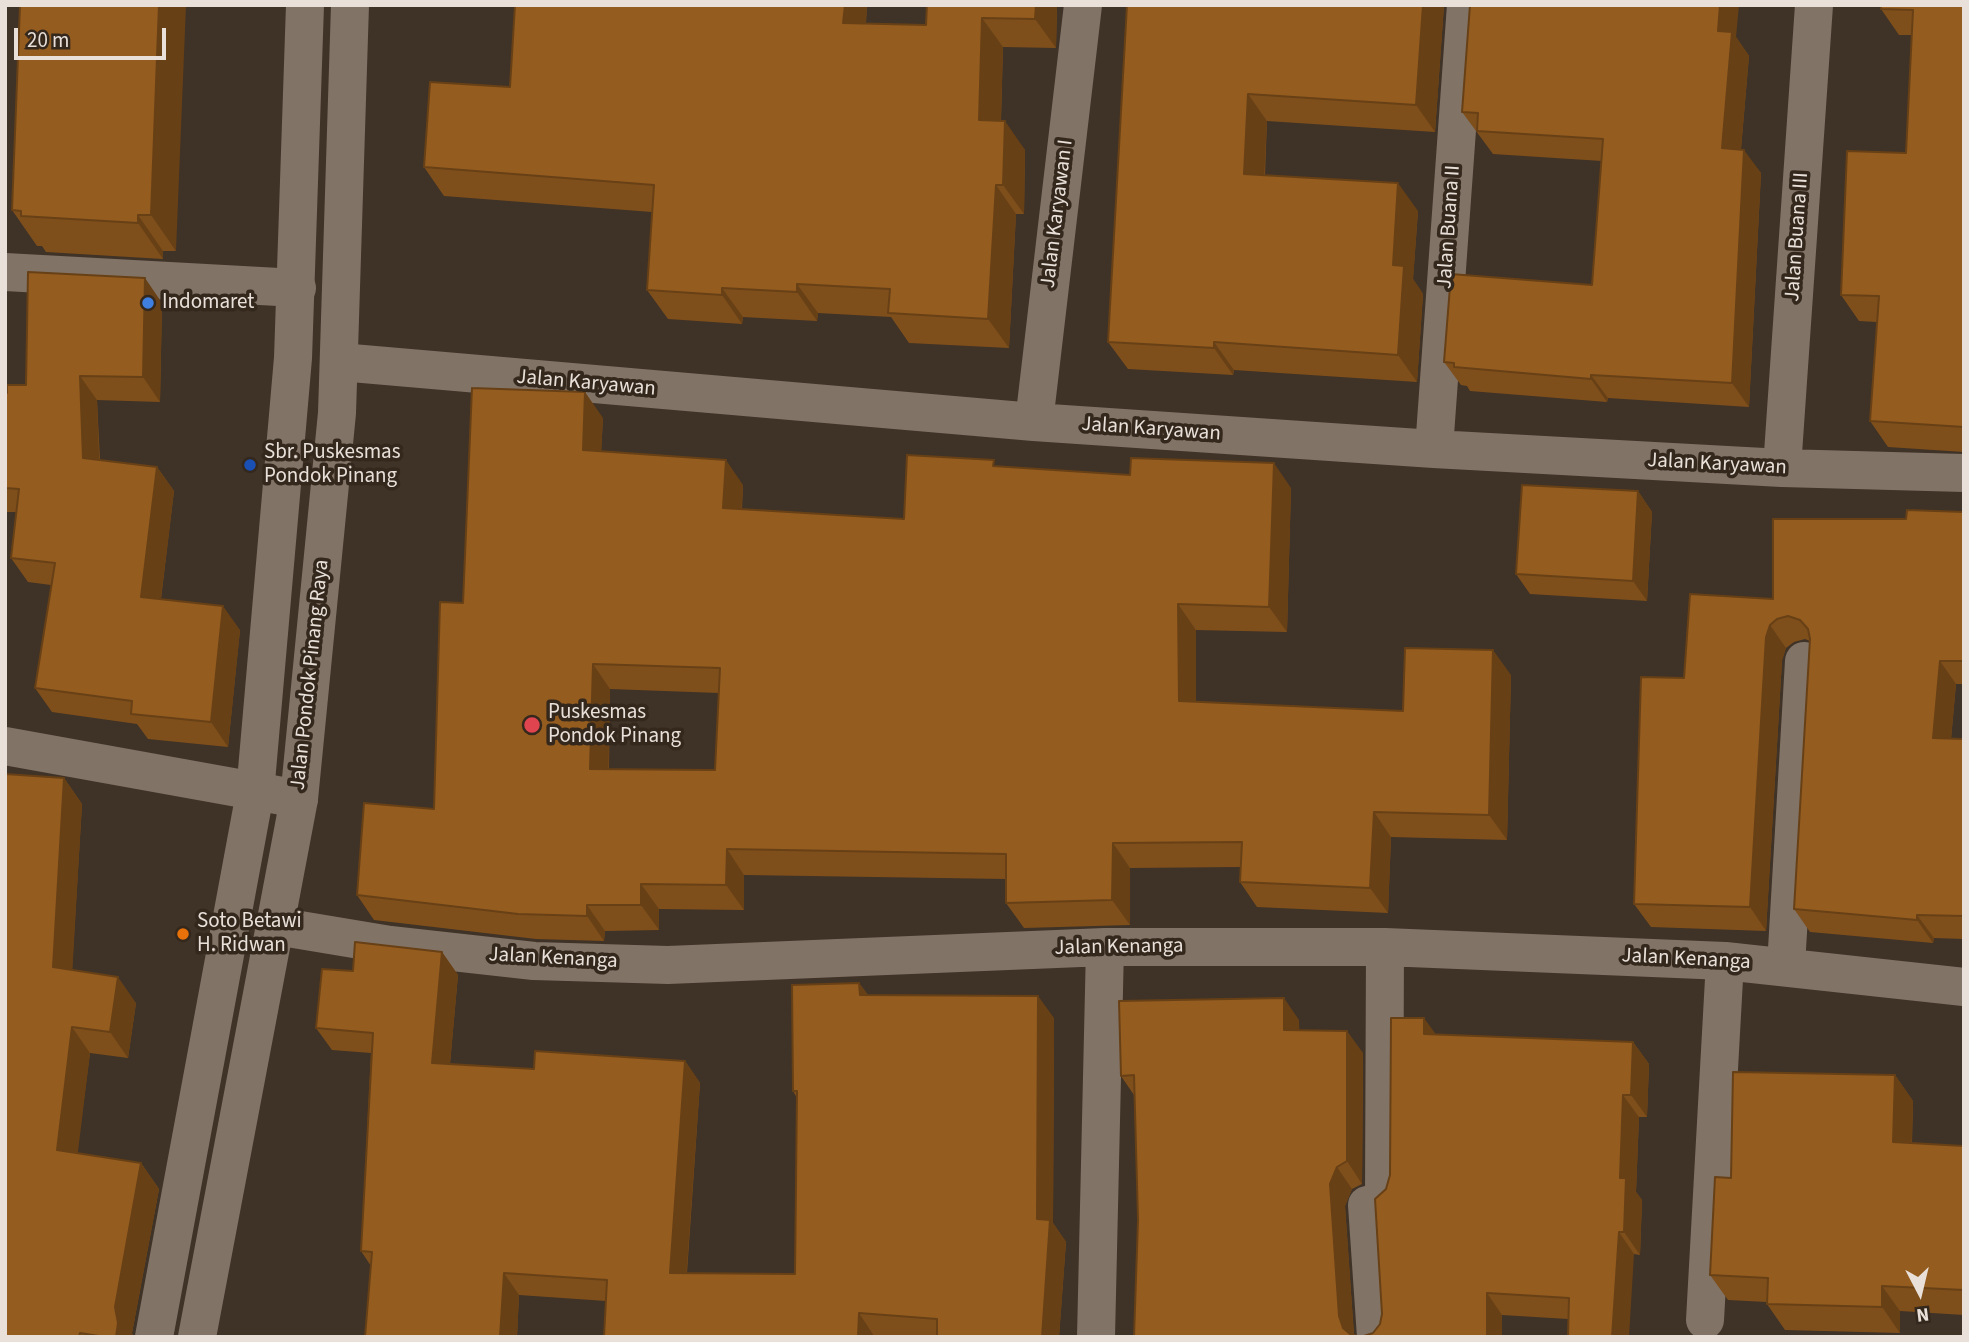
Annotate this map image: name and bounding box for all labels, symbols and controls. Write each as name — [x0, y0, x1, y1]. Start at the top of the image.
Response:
scale bar — [18, 14, 170, 58]
text: 20 m — [27, 25, 69, 55]
street label: Jalan Karyawan I — [1036, 138, 1080, 290]
street label: Jalan Buana II — [1433, 164, 1467, 290]
street label: Jalan Buana III — [1781, 172, 1815, 302]
place label: Indomaret — [162, 290, 254, 316]
marker: Indomaret — [140, 295, 156, 311]
street label: Jalan Karyawan — [515, 365, 657, 403]
street label: Jalan Karyawan — [1080, 413, 1222, 447]
place label: Sbr. Puskesmas Pondok Pinang — [264, 440, 400, 490]
street label: Jalan Karyawan — [1647, 449, 1787, 481]
marker: Sbr. Puskesmas Pondok Pinang — [242, 457, 258, 473]
street label: Jalan Pondok Pinang Raya — [286, 558, 336, 792]
place label: Puskesmas Pondok Pinang — [548, 700, 681, 750]
marker: Puskesmas Pondok Pinang — [522, 715, 542, 735]
place label: Soto Betawi H. Ridwan — [197, 909, 302, 959]
marker: Soto Betawi H. Ridwan — [175, 926, 191, 942]
street label: Jalan Kenanga — [1054, 934, 1184, 962]
street label: Jalan Kenanga — [488, 943, 618, 975]
street label: Jalan Kenanga — [1621, 944, 1751, 976]
north arrow — [1885, 1258, 1955, 1328]
text: N — [1915, 1300, 1931, 1329]

